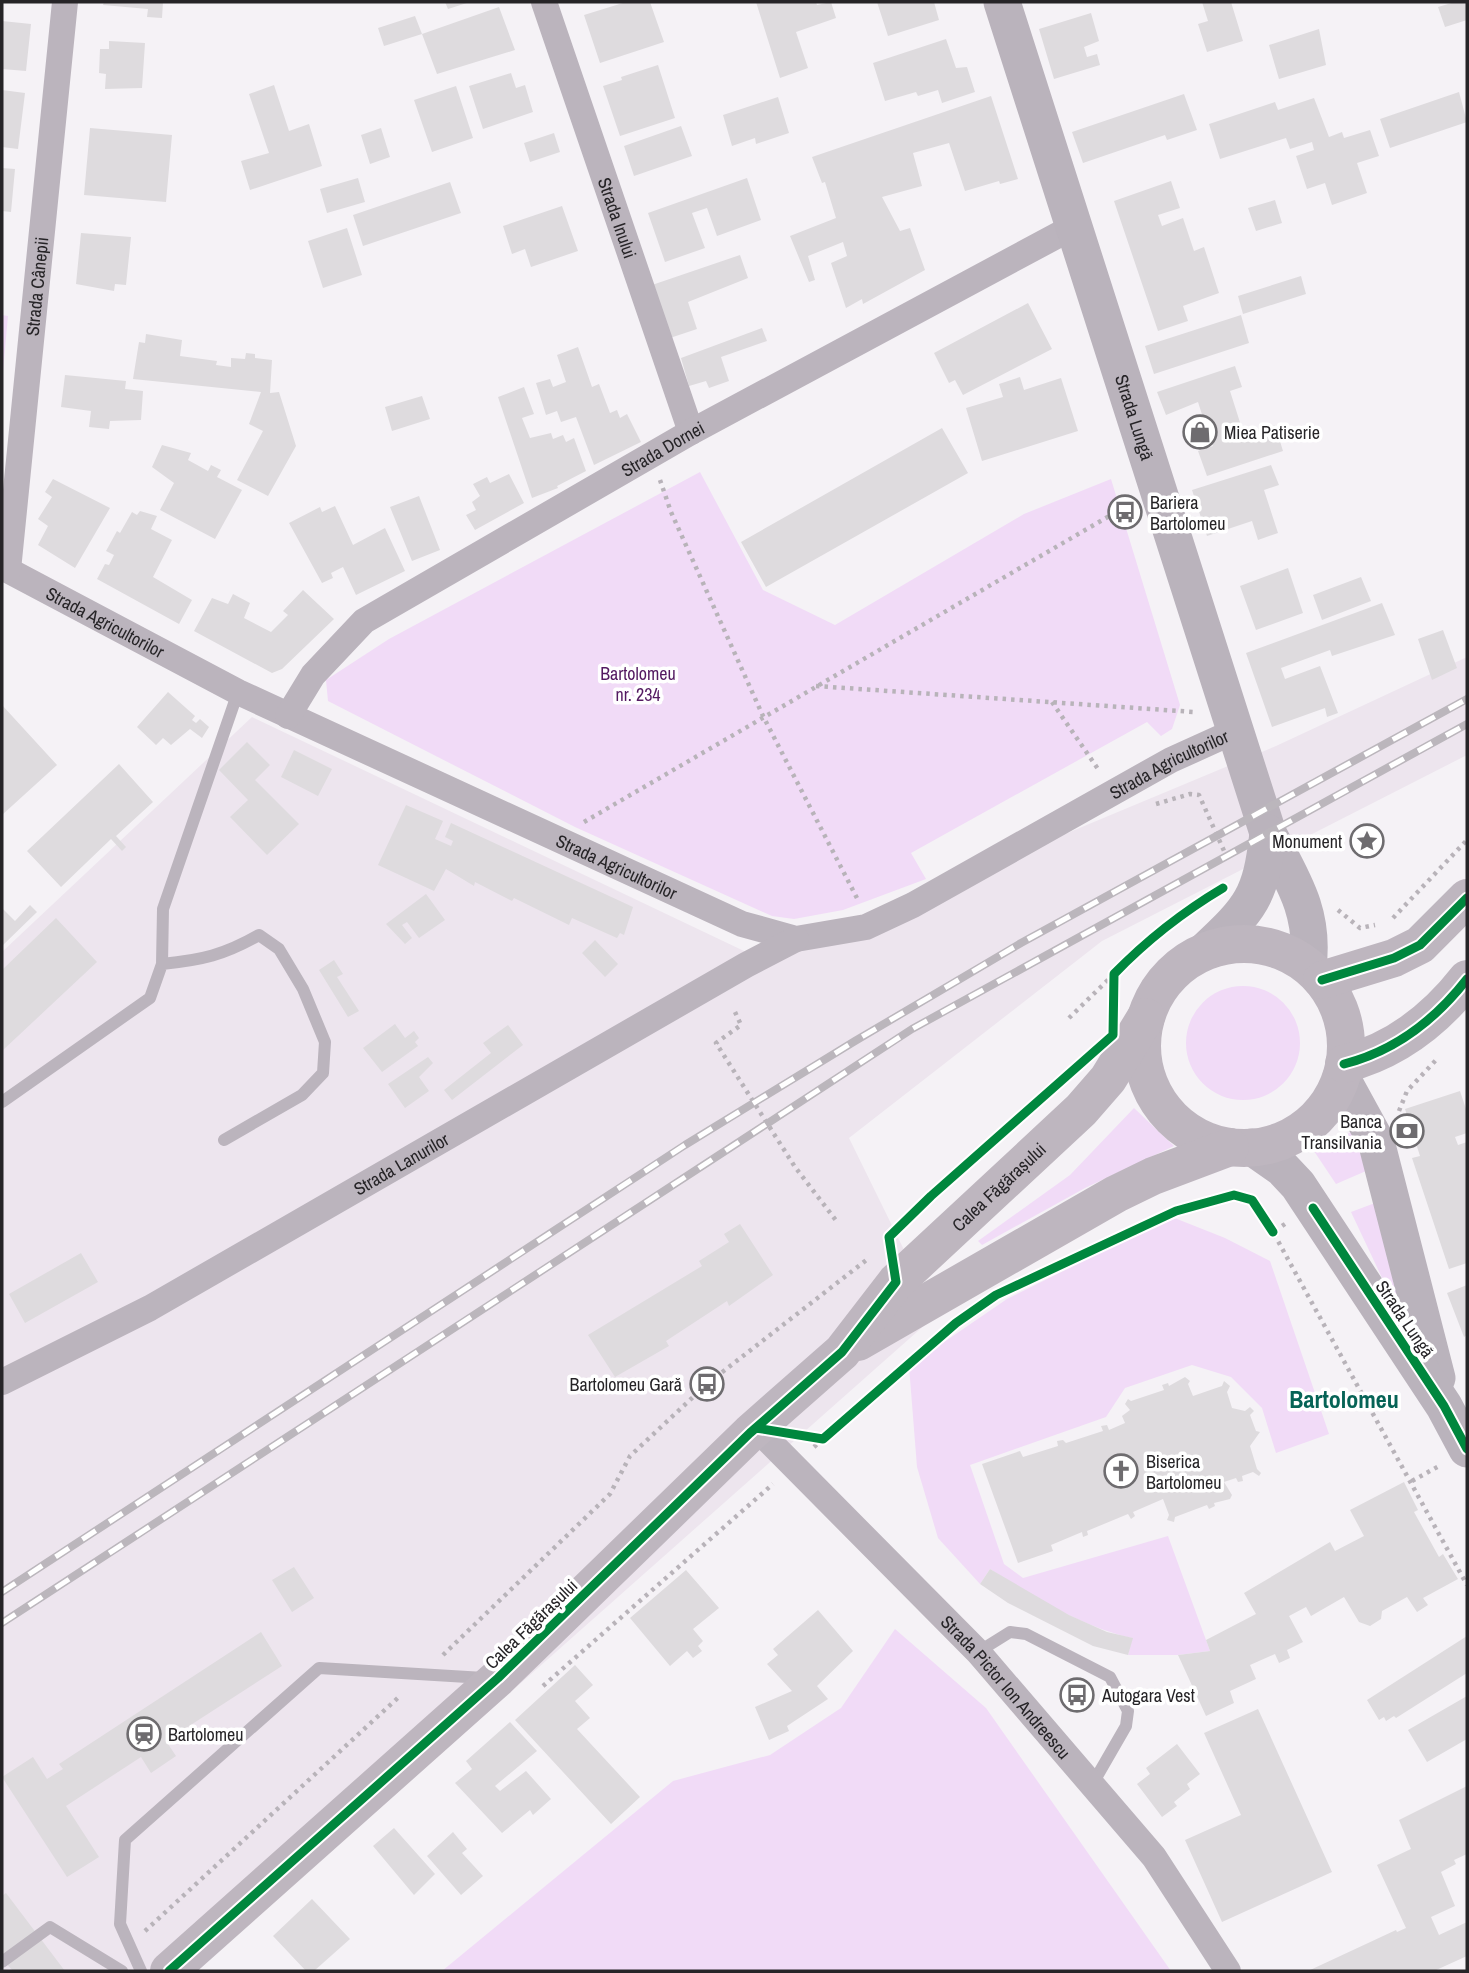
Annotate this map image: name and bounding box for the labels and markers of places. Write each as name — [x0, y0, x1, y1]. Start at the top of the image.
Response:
shop icon: Miea Patiserie — [1181, 413, 1219, 451]
place label: Miea Patiserie — [1224, 420, 1320, 445]
place label: Bariera Bartolomeu — [1150, 490, 1225, 536]
bus stop icon: Bariera Bartolomeu — [1106, 493, 1144, 531]
place icon: Monument — [1348, 822, 1386, 860]
place label: Monument — [1272, 829, 1342, 854]
place label: Banca Transilvania — [1301, 1109, 1382, 1155]
bank icon: Banca Transilvania — [1388, 1112, 1426, 1150]
bus stop icon: Bartolomeu Gară — [688, 1365, 726, 1403]
place label: Bartolomeu Gară — [570, 1372, 682, 1397]
place label: Biserica Bartolomeu — [1146, 1449, 1221, 1495]
church icon: Biserica Bartolomeu — [1102, 1452, 1140, 1490]
bus stop icon: Autogara Vest — [1058, 1676, 1096, 1714]
place label: Autogara Vest — [1101, 1683, 1195, 1708]
station icon: Bartolomeu — [125, 1715, 163, 1753]
place label: Bartolomeu — [168, 1722, 243, 1747]

